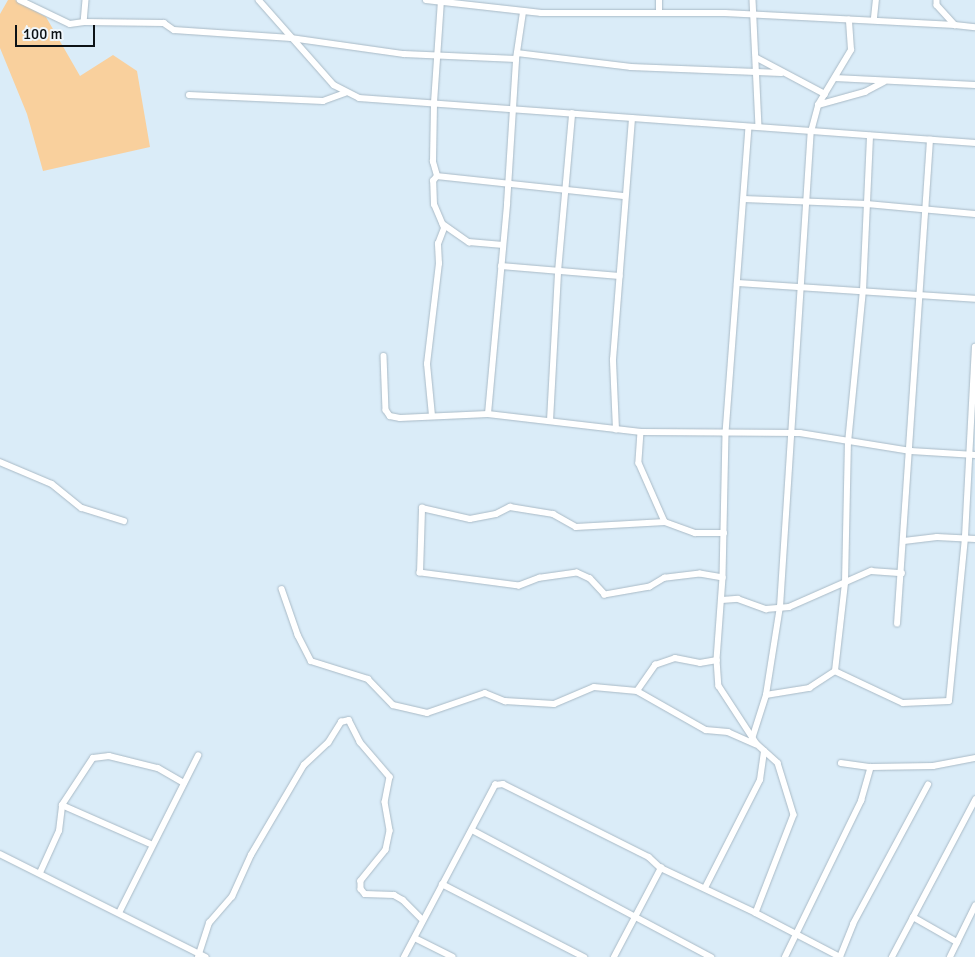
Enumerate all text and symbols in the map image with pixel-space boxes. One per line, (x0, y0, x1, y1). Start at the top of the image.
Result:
scale bar (18, 15, 98, 47)
text: 100 m (23, 25, 63, 43)

